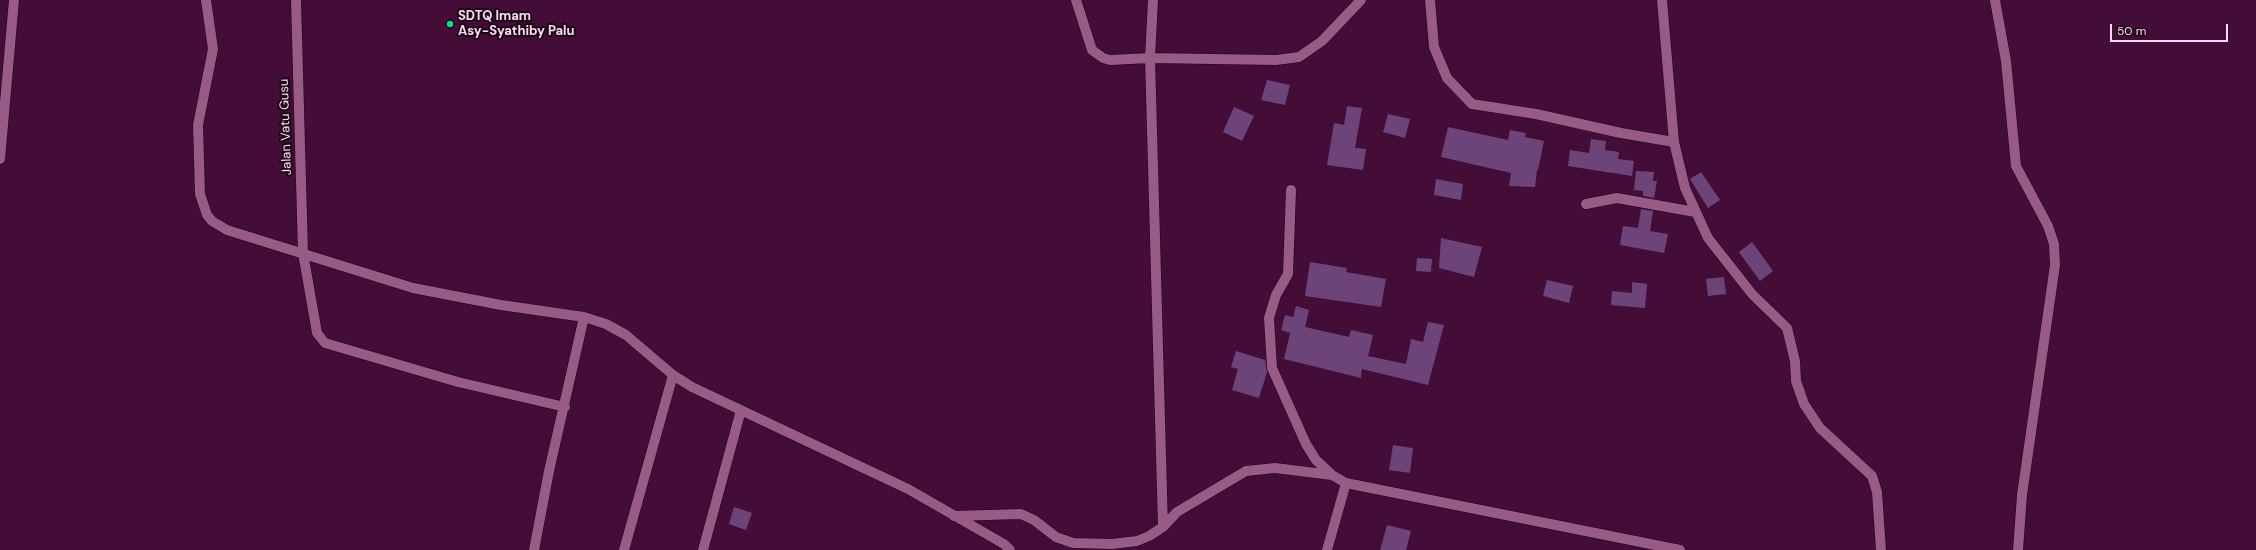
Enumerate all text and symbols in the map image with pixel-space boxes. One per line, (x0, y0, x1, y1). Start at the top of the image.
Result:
place label: SDTQ Imam Asy-Syathiby Palu (458, 9, 575, 40)
scale bar (2112, 16, 2230, 42)
marker: SDTQ Imam Asy-Syathiby Palu (445, 19, 455, 29)
text: 50 m (2117, 23, 2146, 39)
street label: Jalan Vatu Gusu (277, 78, 295, 176)

